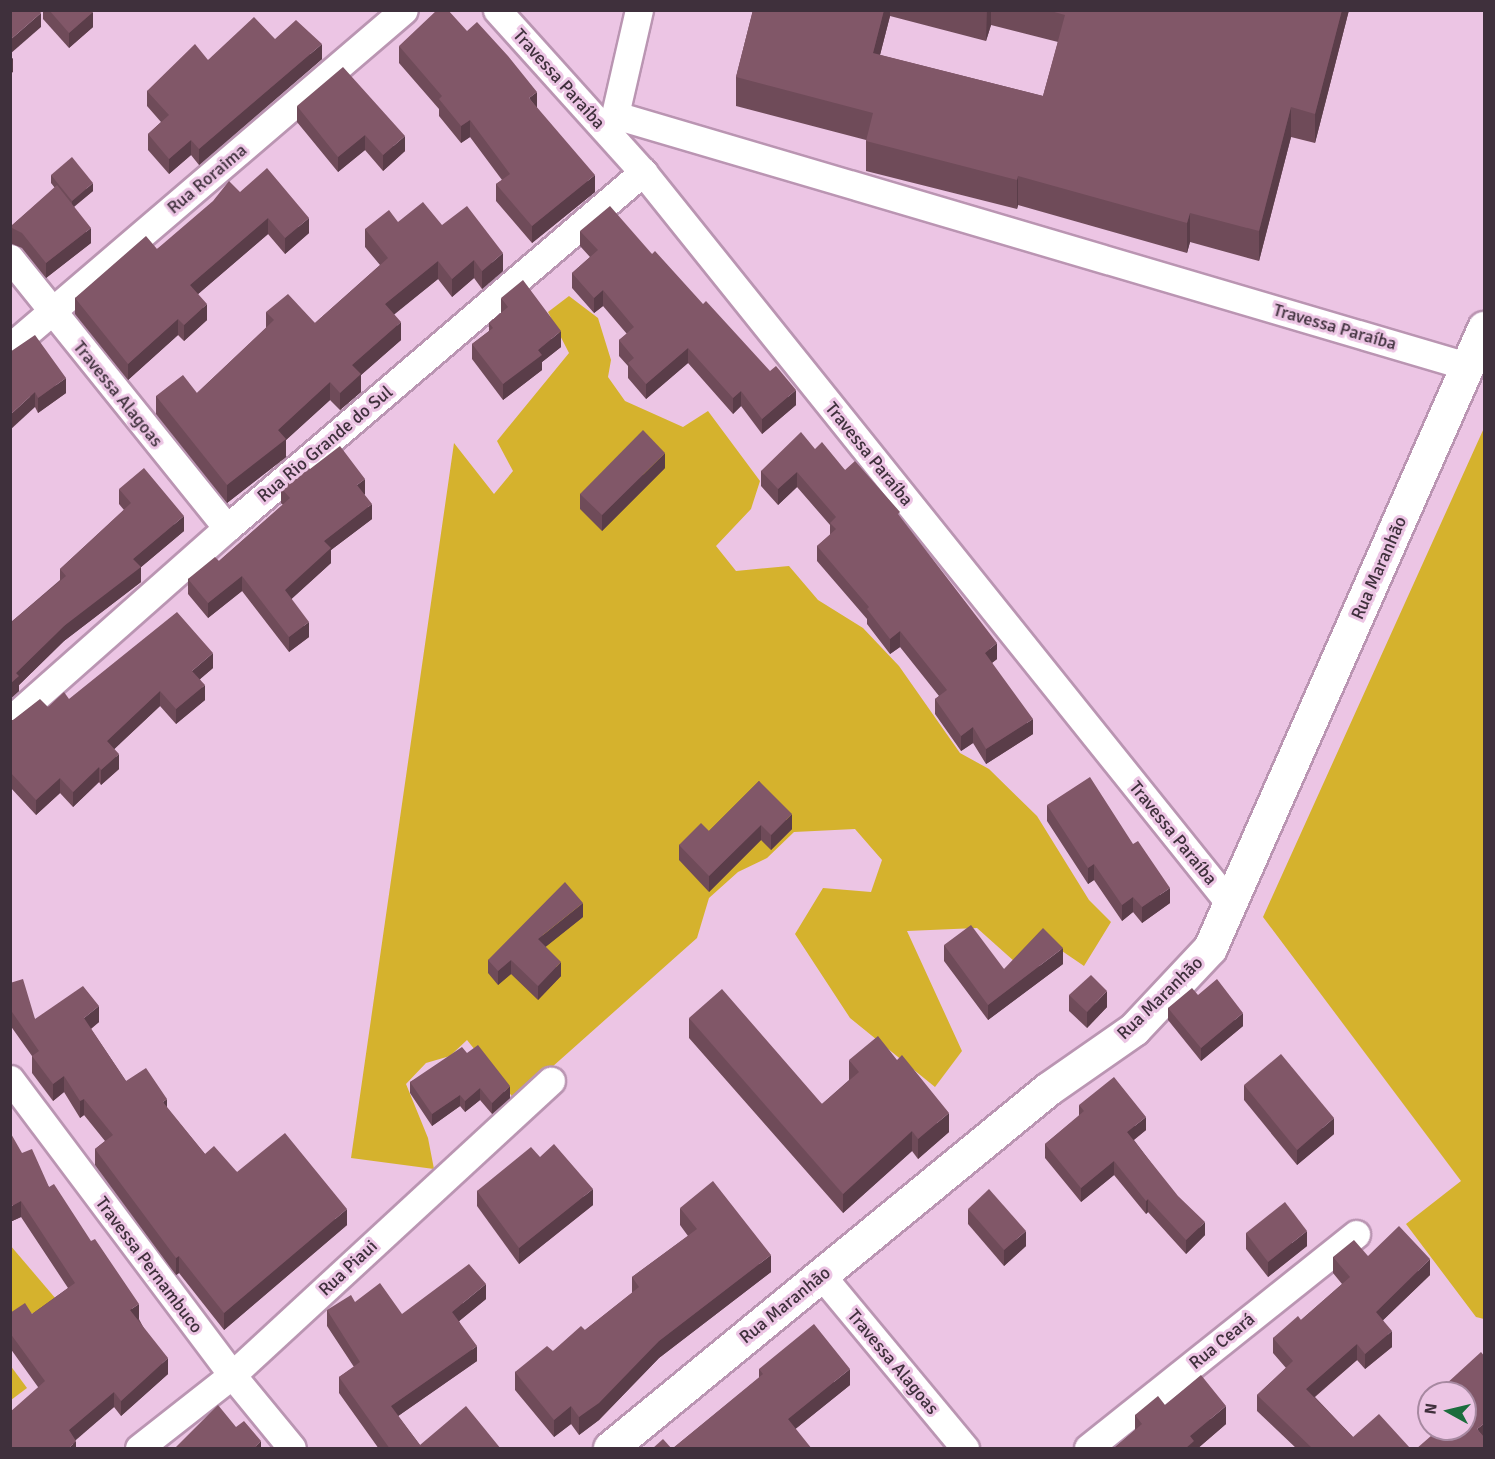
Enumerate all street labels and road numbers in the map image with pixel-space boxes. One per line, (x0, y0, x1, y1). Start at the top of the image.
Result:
street label: Travessa Paraíba (508, 25, 610, 133)
street label: Rua Roraima (163, 139, 251, 219)
street label: Travessa Paraíba (1271, 299, 1399, 355)
street label: Travessa Alagoas (69, 337, 167, 451)
street label: Rua Rio Grande do Sul (253, 381, 397, 507)
street label: Travessa Paraíba (821, 398, 917, 510)
street label: Rua Maranhão (1347, 513, 1411, 623)
street label: Travessa Paraíba (1125, 777, 1221, 889)
street label: Rua Maranhão (1113, 952, 1207, 1044)
street label: Travessa Pernambuco (91, 1193, 207, 1337)
street label: Rua Piaui (314, 1235, 382, 1301)
street label: Rua Maranhão (735, 1262, 835, 1348)
street label: Travessa Alagoas (843, 1305, 943, 1419)
street label: Rua Ceará (1185, 1308, 1259, 1374)

